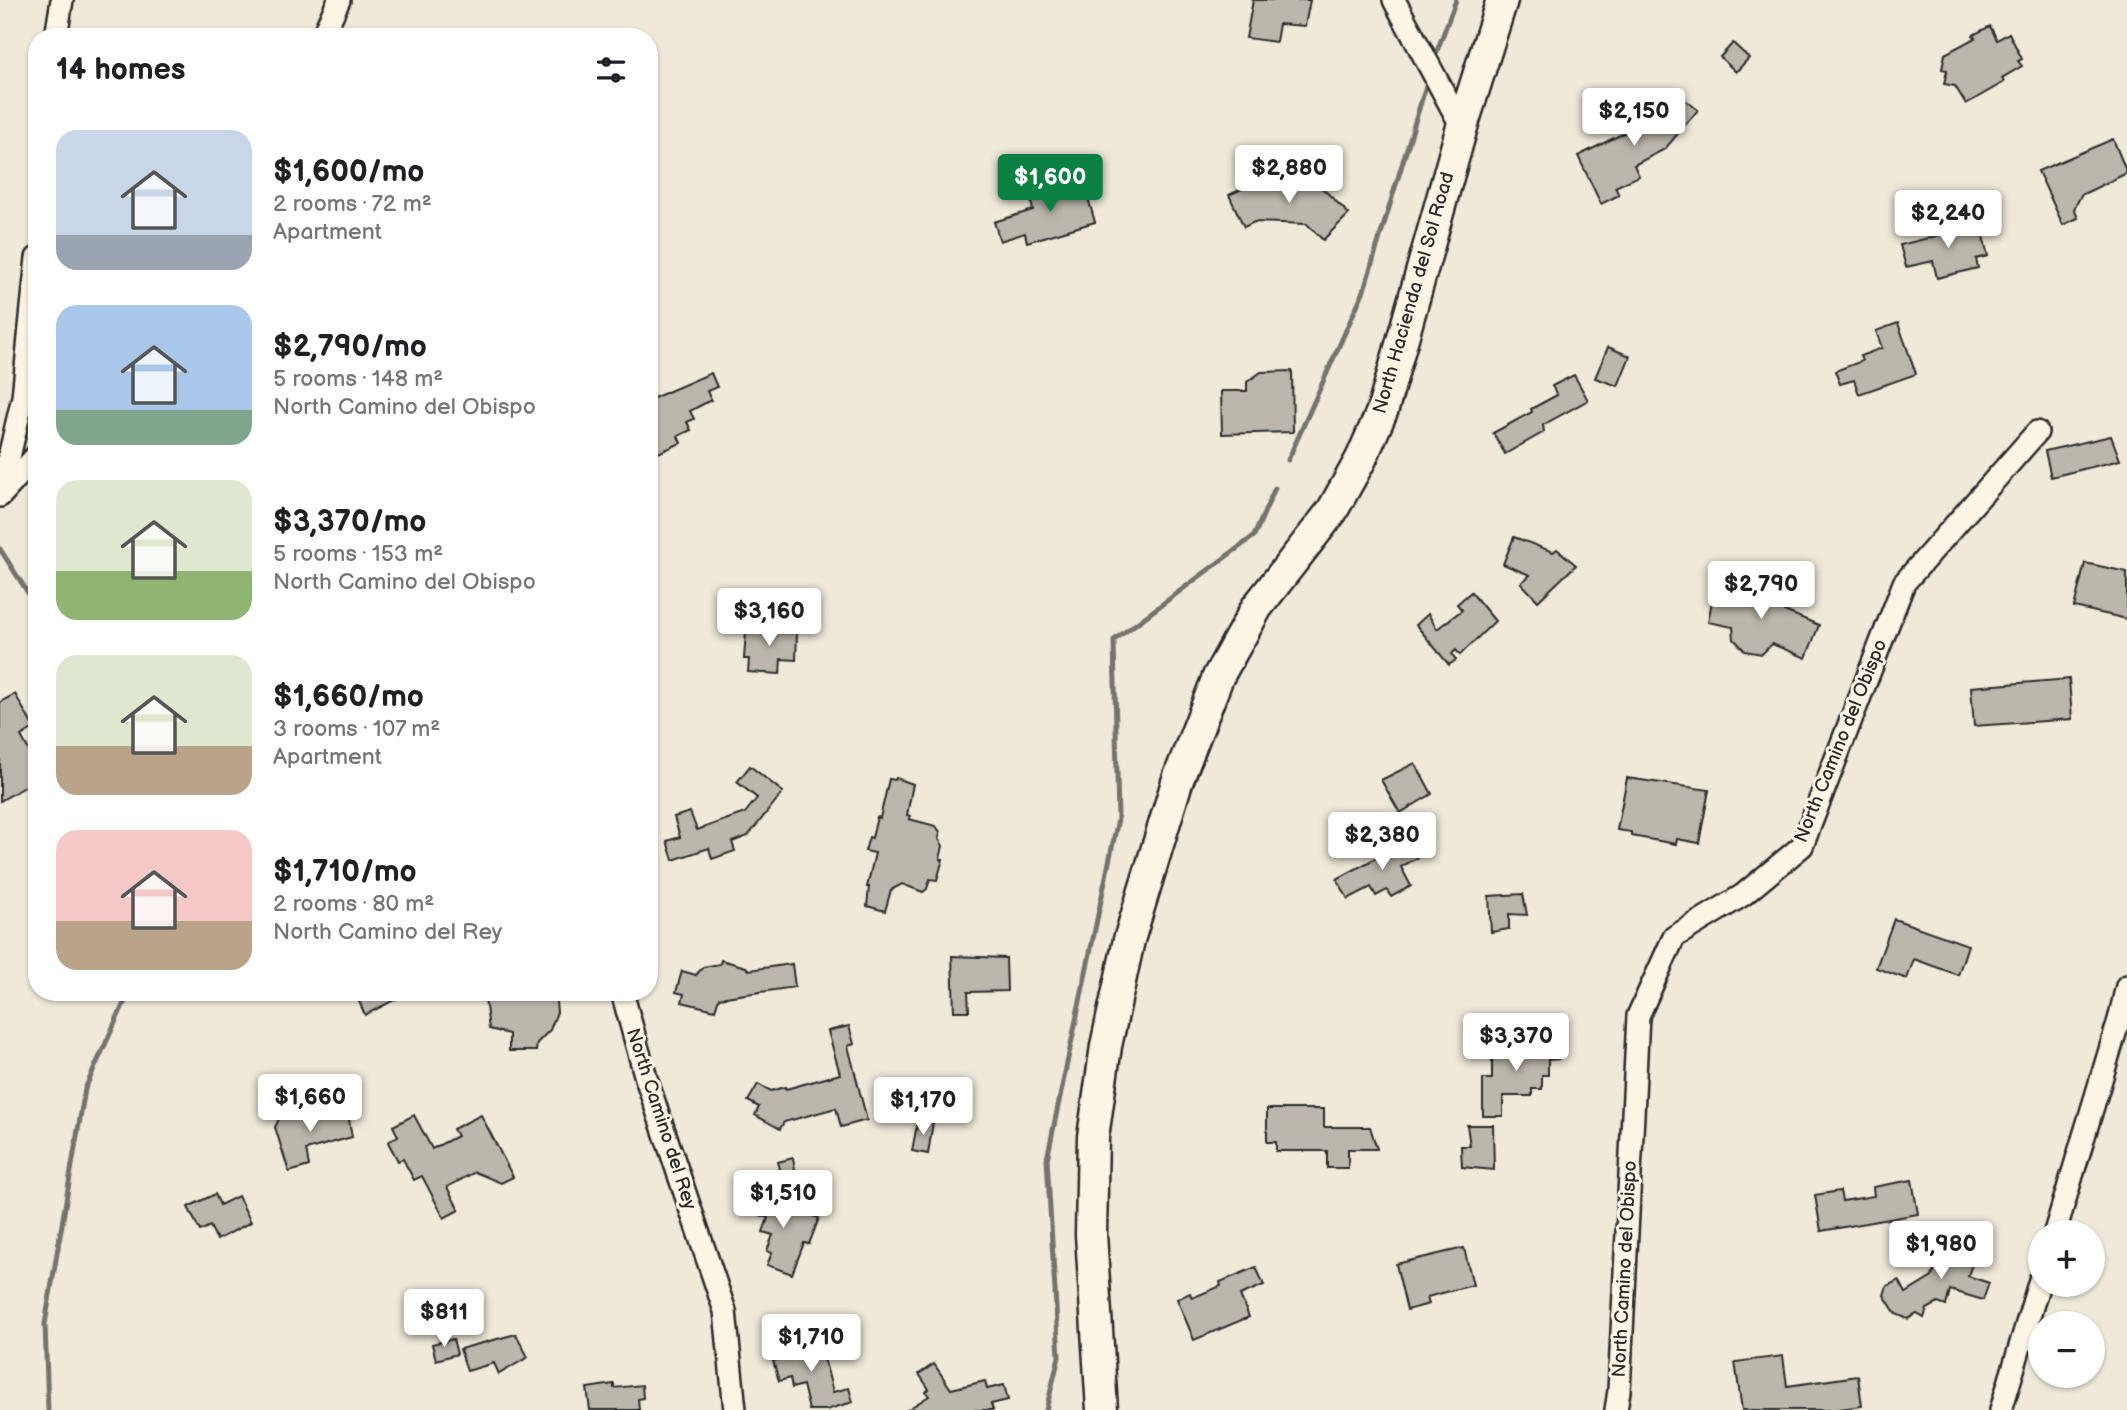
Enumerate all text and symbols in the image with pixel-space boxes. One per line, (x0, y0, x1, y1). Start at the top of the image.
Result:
icon: filters (592, 51, 630, 89)
text: 14 homes (56, 52, 185, 88)
pin: $2,150 (1577, 88, 1691, 148)
text: $2,150 (1598, 97, 1670, 125)
pin: $2,880 (1232, 146, 1346, 205)
text: $1,600/mo (273, 154, 424, 190)
pin: $1,600 (993, 154, 1107, 214)
text: $2,880 (1251, 154, 1327, 182)
icon: home (112, 158, 196, 242)
text: $1,600 (1014, 163, 1086, 191)
street label: North Hacienda del Sol Road (1368, 170, 1460, 416)
text: 2 rooms · 72 m² (273, 190, 432, 218)
pin: $2,240 (1891, 190, 2005, 250)
text: $2,240 (1911, 199, 1985, 227)
text: Apartment (273, 218, 382, 246)
text: $2,790/mo (273, 329, 427, 365)
icon: home (112, 333, 196, 417)
text: 5 rooms · 148 m² (273, 365, 443, 393)
text: North Camino del Obispo (273, 393, 536, 421)
text: $3,370/mo (273, 504, 426, 540)
icon: home (112, 508, 196, 592)
text: 5 rooms · 153 m² (273, 540, 443, 568)
pin: $2,790 (1704, 562, 1818, 621)
text: North Camino del Obispo (273, 568, 536, 596)
text: $2,790 (1724, 570, 1798, 598)
pin: $3,160 (712, 588, 826, 648)
text: $3,160 (733, 597, 805, 625)
street label: North Camino del Obispo (1790, 636, 1892, 846)
text: $1,660/mo (273, 679, 424, 715)
icon: home (112, 683, 196, 767)
text: 3 rooms · 107 m² (273, 715, 440, 743)
text: Apartment (273, 743, 382, 771)
pin: $2,380 (1325, 812, 1439, 872)
text: $2,380 (1344, 821, 1420, 849)
text: $1,710/mo (273, 854, 417, 890)
icon: home (112, 858, 196, 942)
text: 2 rooms · 80 m² (273, 890, 434, 918)
text: North Camino del Rey (273, 918, 502, 946)
pin: $3,370 (1459, 1014, 1573, 1073)
text: $3,370 (1479, 1022, 1553, 1050)
street label: North Camino del Rey (621, 1025, 701, 1213)
pin: $1,660 (253, 1074, 367, 1134)
pin: $1,170 (866, 1078, 980, 1137)
text: $1,660 (274, 1083, 346, 1111)
text: $1,170 (890, 1086, 956, 1114)
street label: North Camino del Obispo (1608, 1160, 1642, 1378)
pin: $1,510 (726, 1170, 840, 1230)
text: $1,510 (749, 1179, 817, 1207)
map controls (2028, 1220, 2105, 1388)
button: + (2028, 1220, 2105, 1297)
pin: $1,980 (1884, 1222, 1998, 1281)
text: $1,980 (1905, 1230, 1977, 1258)
pin: $811 (403, 1290, 485, 1349)
text: $811 (420, 1298, 468, 1326)
button: − (2028, 1311, 2105, 1388)
pin: $1,710 (754, 1314, 868, 1374)
text: $1,710 (778, 1323, 844, 1351)

